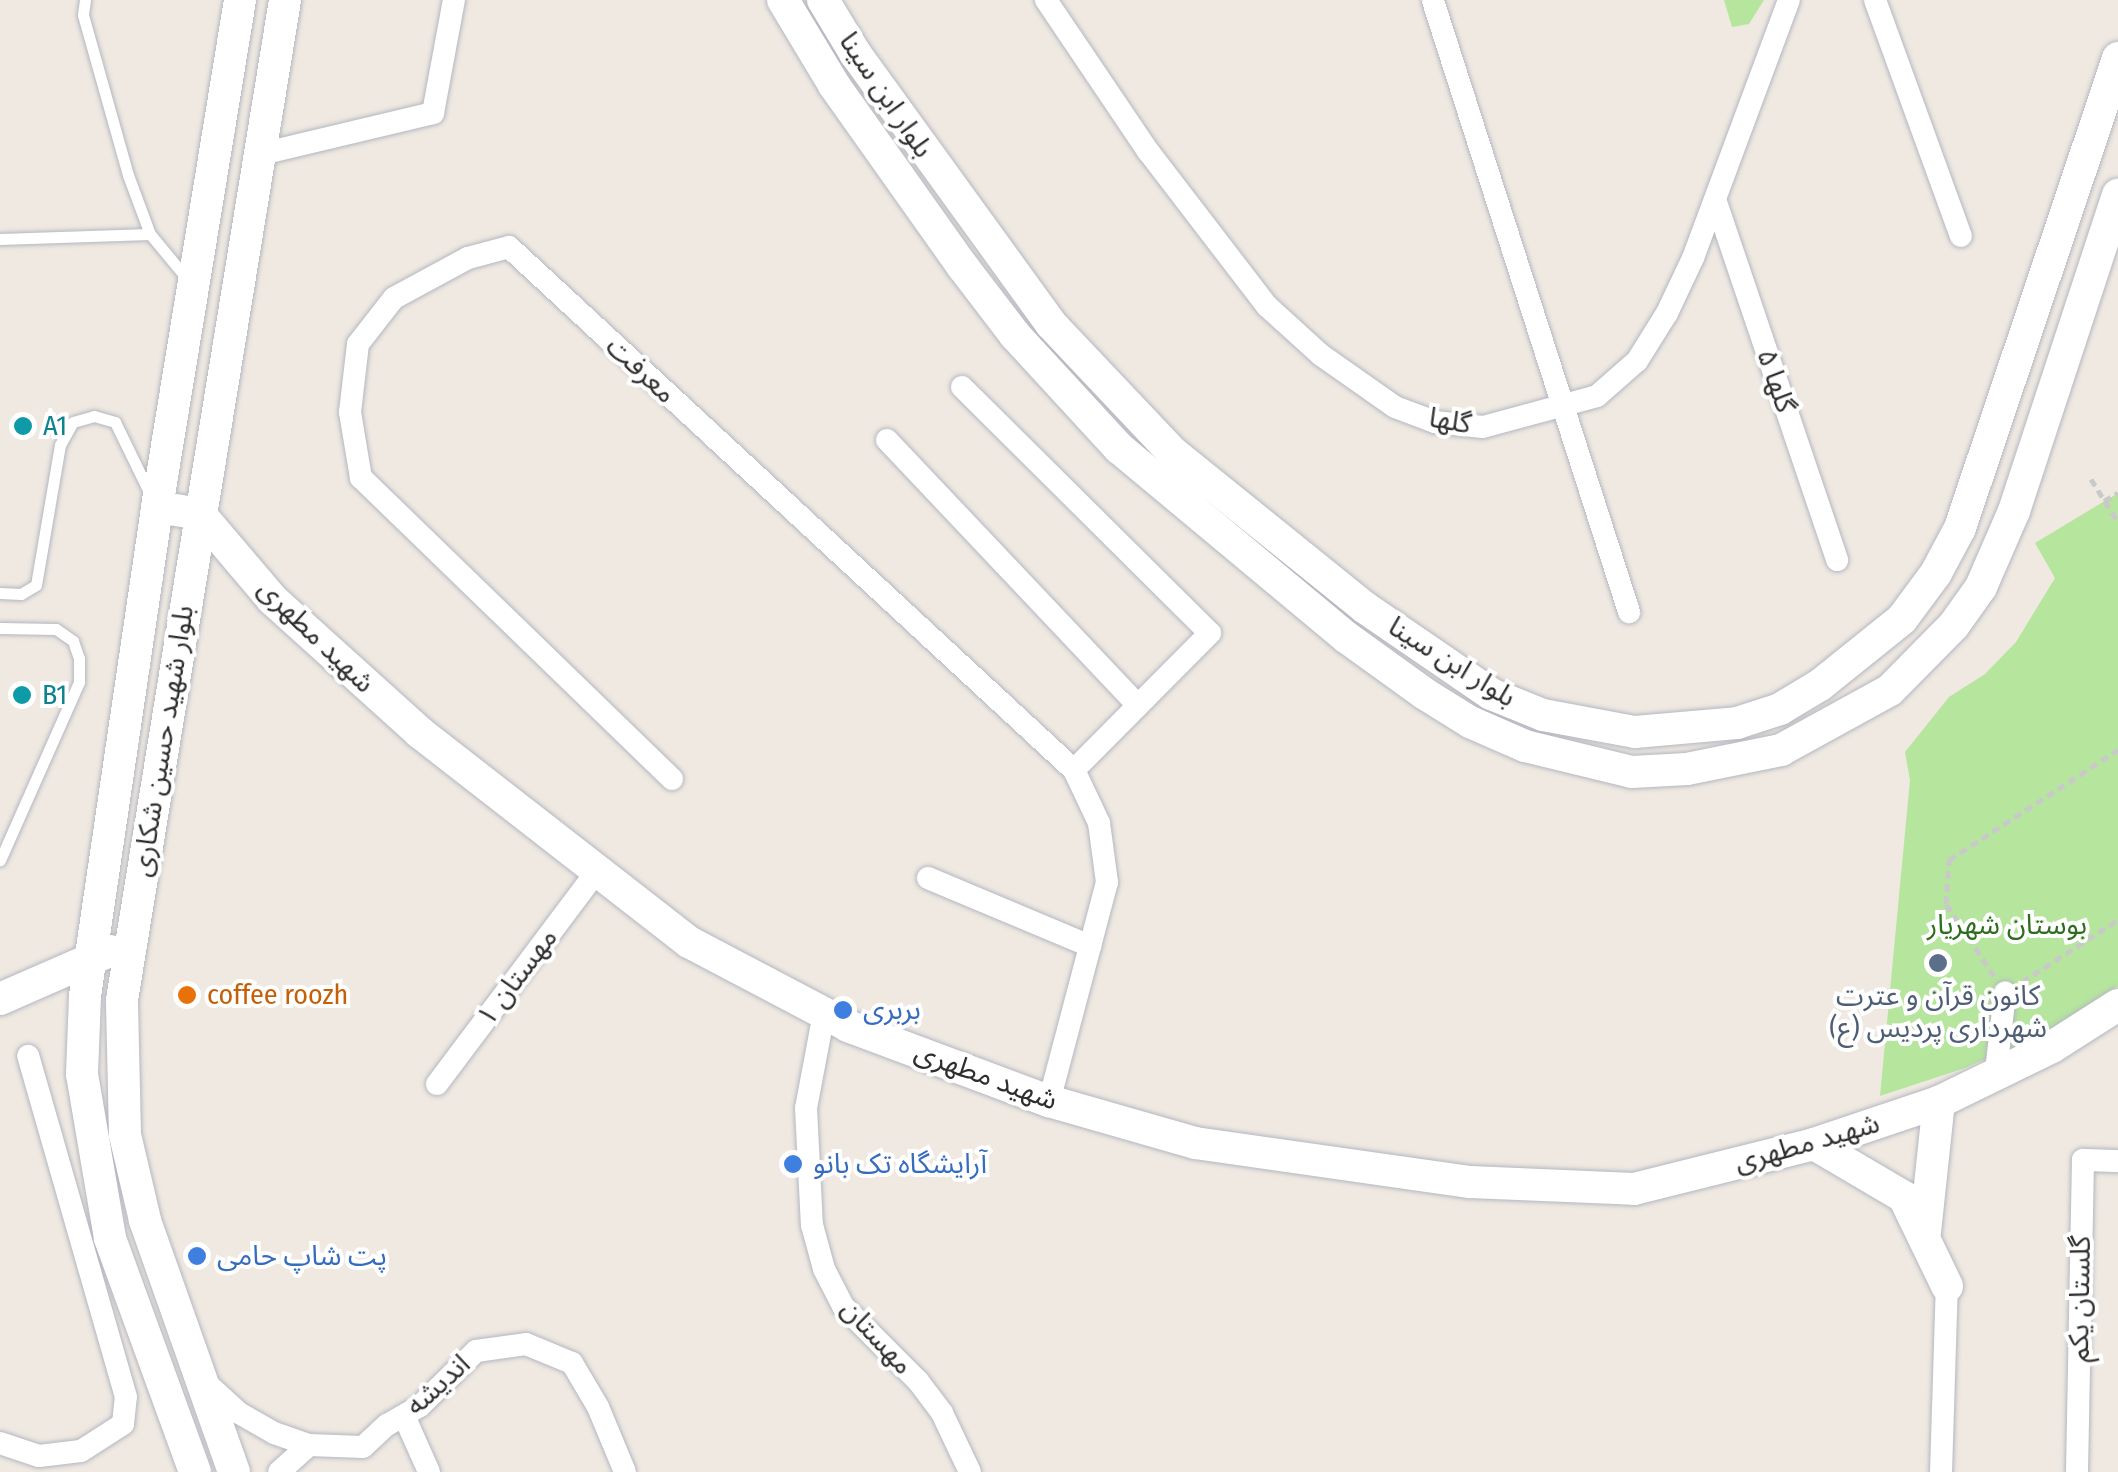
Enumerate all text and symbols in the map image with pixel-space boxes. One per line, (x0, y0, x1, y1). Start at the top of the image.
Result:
street label: بلوار ابن سینا (832, 26, 940, 164)
street label: معرفت (599, 330, 683, 410)
street label: گلها ۵ (1750, 345, 1802, 417)
street label: گلها (1426, 401, 1474, 441)
place label: A1 (43, 409, 67, 443)
marker: A1 (12, 415, 34, 437)
street label: شهید مطهری (251, 572, 381, 700)
street label: بلوار شهید حسین شکاری (125, 603, 201, 879)
street label: بلوار ابن سینا (1382, 610, 1522, 714)
place label: B1 (42, 678, 67, 712)
marker: B1 (11, 684, 33, 706)
park label: بوستان شهریار (1927, 908, 2087, 942)
street label: مهستان ۱ (470, 922, 564, 1032)
marker: کانون قرآن و عترت (ع) شهرداری پردیس (1927, 952, 1949, 974)
place label: coffee roozh (207, 978, 348, 1012)
place label: کانون قرآن و عترت (ع) شهرداری پردیس (1829, 979, 2047, 1045)
marker: coffee roozh (176, 984, 198, 1006)
place label: بربری (863, 993, 921, 1027)
marker: بربری (832, 999, 854, 1021)
street label: شهید مطهری (910, 1035, 1062, 1117)
street label: شهید مطهری (1731, 1106, 1883, 1180)
place label: آرایشگاه تک بانو (813, 1147, 987, 1181)
marker: آرایشگاه تک بانو (782, 1153, 804, 1175)
street label: گلستان یکم (2062, 1236, 2098, 1362)
place label: پت شاپ حامی (217, 1239, 387, 1273)
marker: پت شاپ حامی (186, 1245, 208, 1267)
street label: مهستان (834, 1292, 920, 1382)
street label: اندیشه (399, 1347, 477, 1423)

